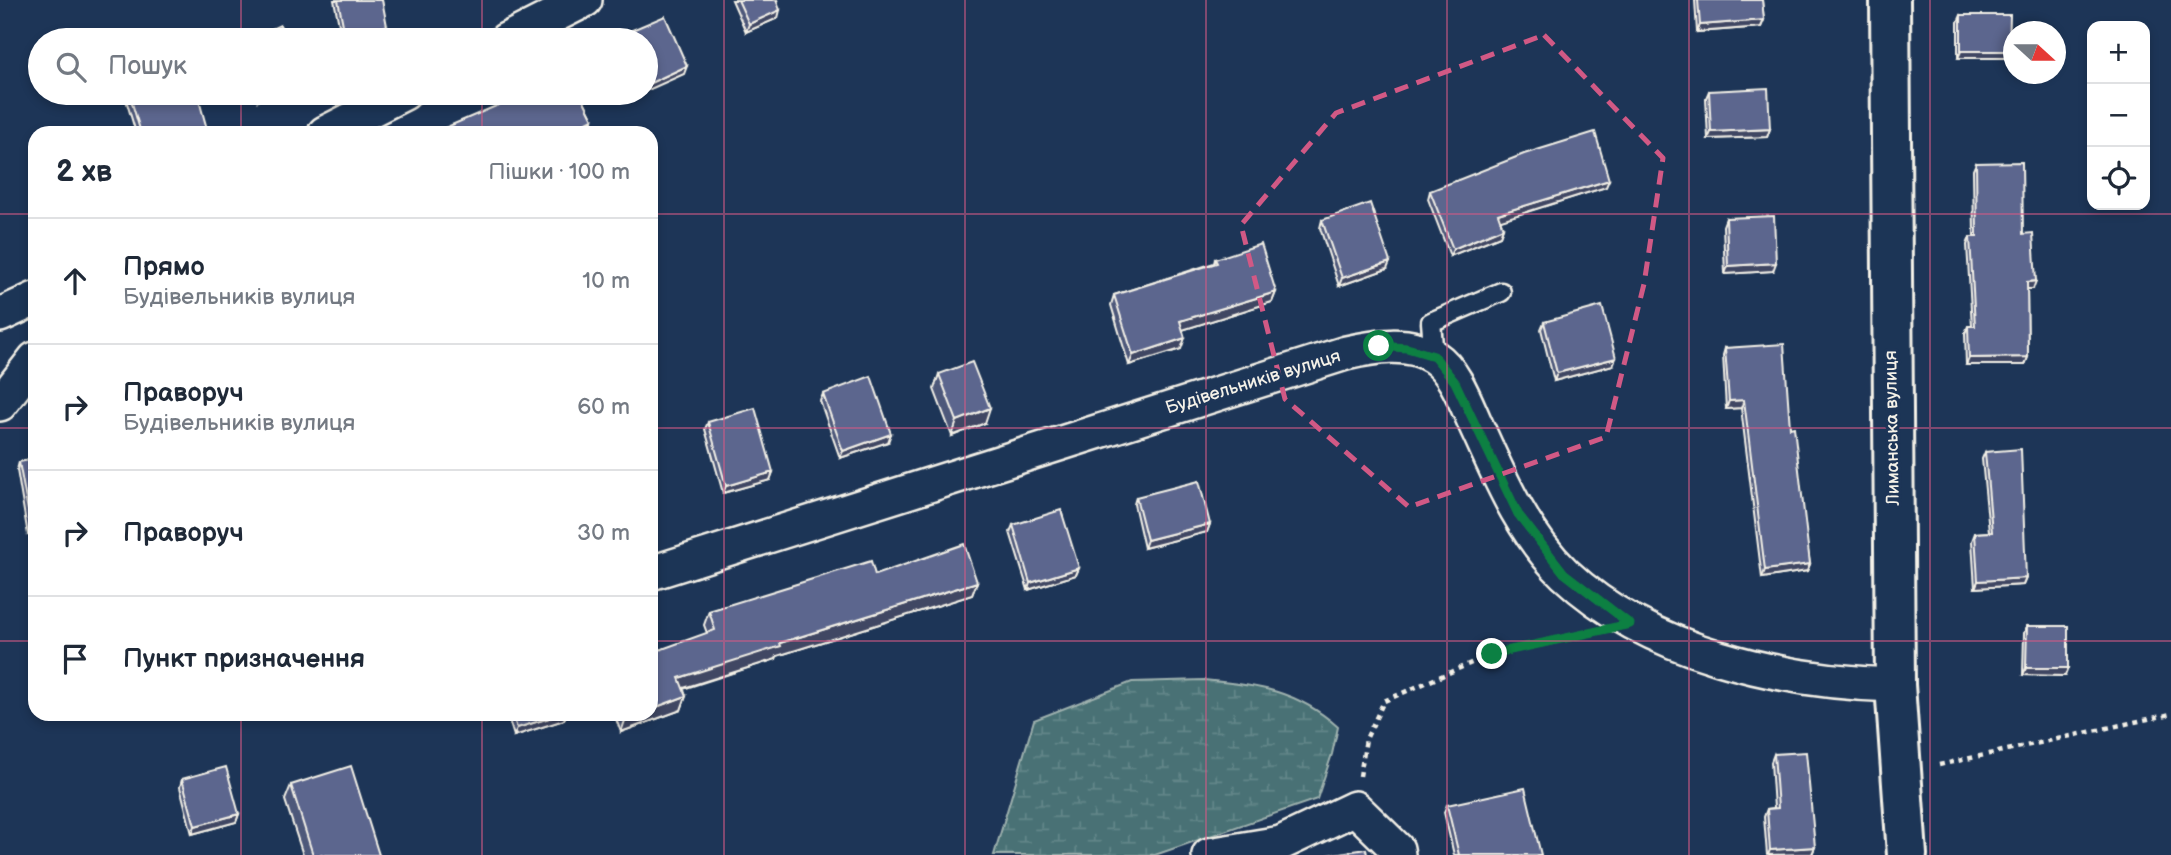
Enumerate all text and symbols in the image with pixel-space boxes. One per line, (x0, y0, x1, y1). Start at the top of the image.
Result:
north arrow (2003, 21, 2066, 84)
map controls (2087, 21, 2150, 210)
button: + (2087, 21, 2150, 84)
search box (28, 28, 658, 105)
icon: search (52, 48, 90, 86)
text: Пошук (108, 51, 187, 82)
button: − (2087, 84, 2150, 147)
button: locate (2087, 147, 2150, 210)
text: 2 хв (56, 154, 112, 190)
text: Пішки · 100 m (488, 158, 630, 186)
text: Прямо (123, 252, 205, 283)
icon: ahead (56, 262, 94, 300)
text: 10 m (582, 267, 630, 295)
text: Будівельників вулиця (123, 283, 355, 311)
route start (1363, 330, 1394, 361)
street label: Будівельників вулиця (1163, 345, 1343, 419)
street label: Лиманська вулиця (1880, 350, 1904, 507)
text: Праворуч (123, 378, 244, 409)
icon: right (56, 388, 94, 426)
text: 60 m (577, 393, 630, 421)
text: Будівельників вулиця (123, 409, 355, 437)
icon: right (56, 514, 94, 552)
text: Праворуч (123, 518, 244, 549)
text: 30 m (577, 519, 630, 547)
route end (1476, 638, 1507, 669)
icon: arrive (56, 640, 94, 678)
text: Пункт призначення (123, 644, 365, 675)

